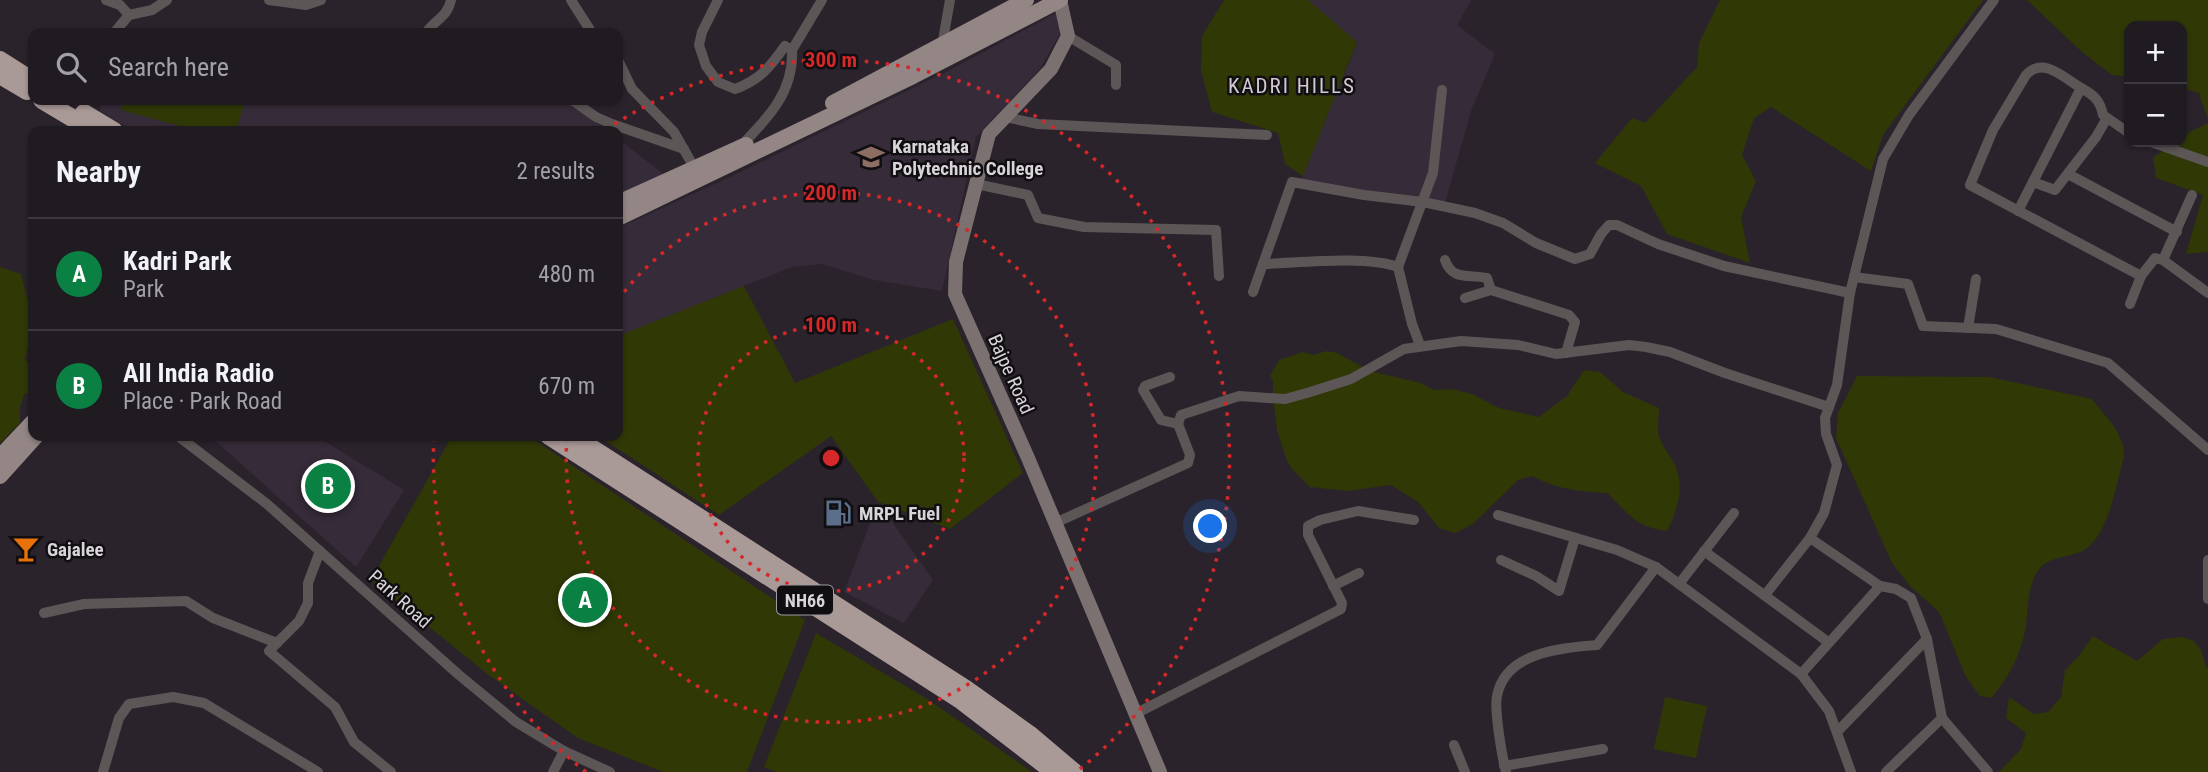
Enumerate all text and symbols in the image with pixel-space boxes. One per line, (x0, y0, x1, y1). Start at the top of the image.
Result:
map controls (2124, 21, 2187, 147)
button: + (2124, 21, 2187, 84)
search box (28, 28, 623, 105)
icon: search (52, 48, 90, 86)
text: 300 m (805, 48, 857, 72)
text: Search here (108, 52, 229, 82)
district label: KADRI HILLS (1228, 74, 1356, 98)
button: − (2124, 84, 2187, 147)
place label: Karnataka Polytechnic College (892, 135, 1043, 180)
school or university icon: Karnataka Polytechnic College (856, 142, 886, 172)
text: Nearby (56, 154, 141, 189)
text: 2 results (517, 158, 595, 185)
text: 200 m (805, 181, 857, 205)
text: Kadri Park (123, 246, 232, 276)
text: A (72, 261, 86, 288)
text: 480 m (538, 261, 595, 288)
text: Park (123, 276, 164, 303)
text: 100 m (805, 313, 857, 337)
street label: Bajpe Road (983, 331, 1039, 417)
text: All India Radio (123, 358, 274, 388)
text: B (73, 373, 85, 400)
text: 670 m (538, 373, 595, 400)
text: Place · Park Road (123, 388, 282, 415)
centre of rings (819, 446, 843, 470)
pin: B (305, 460, 351, 512)
fuel station icon: MRPL Fuel (823, 498, 853, 528)
place label: MRPL Fuel (859, 502, 940, 525)
your location (1193, 509, 1227, 543)
bar icon: Gajalee (11, 534, 41, 564)
place label: Gajalee (47, 538, 104, 561)
street label: Park Road (364, 565, 436, 633)
pin: A (562, 574, 608, 626)
road number: NH66 (777, 586, 833, 614)

